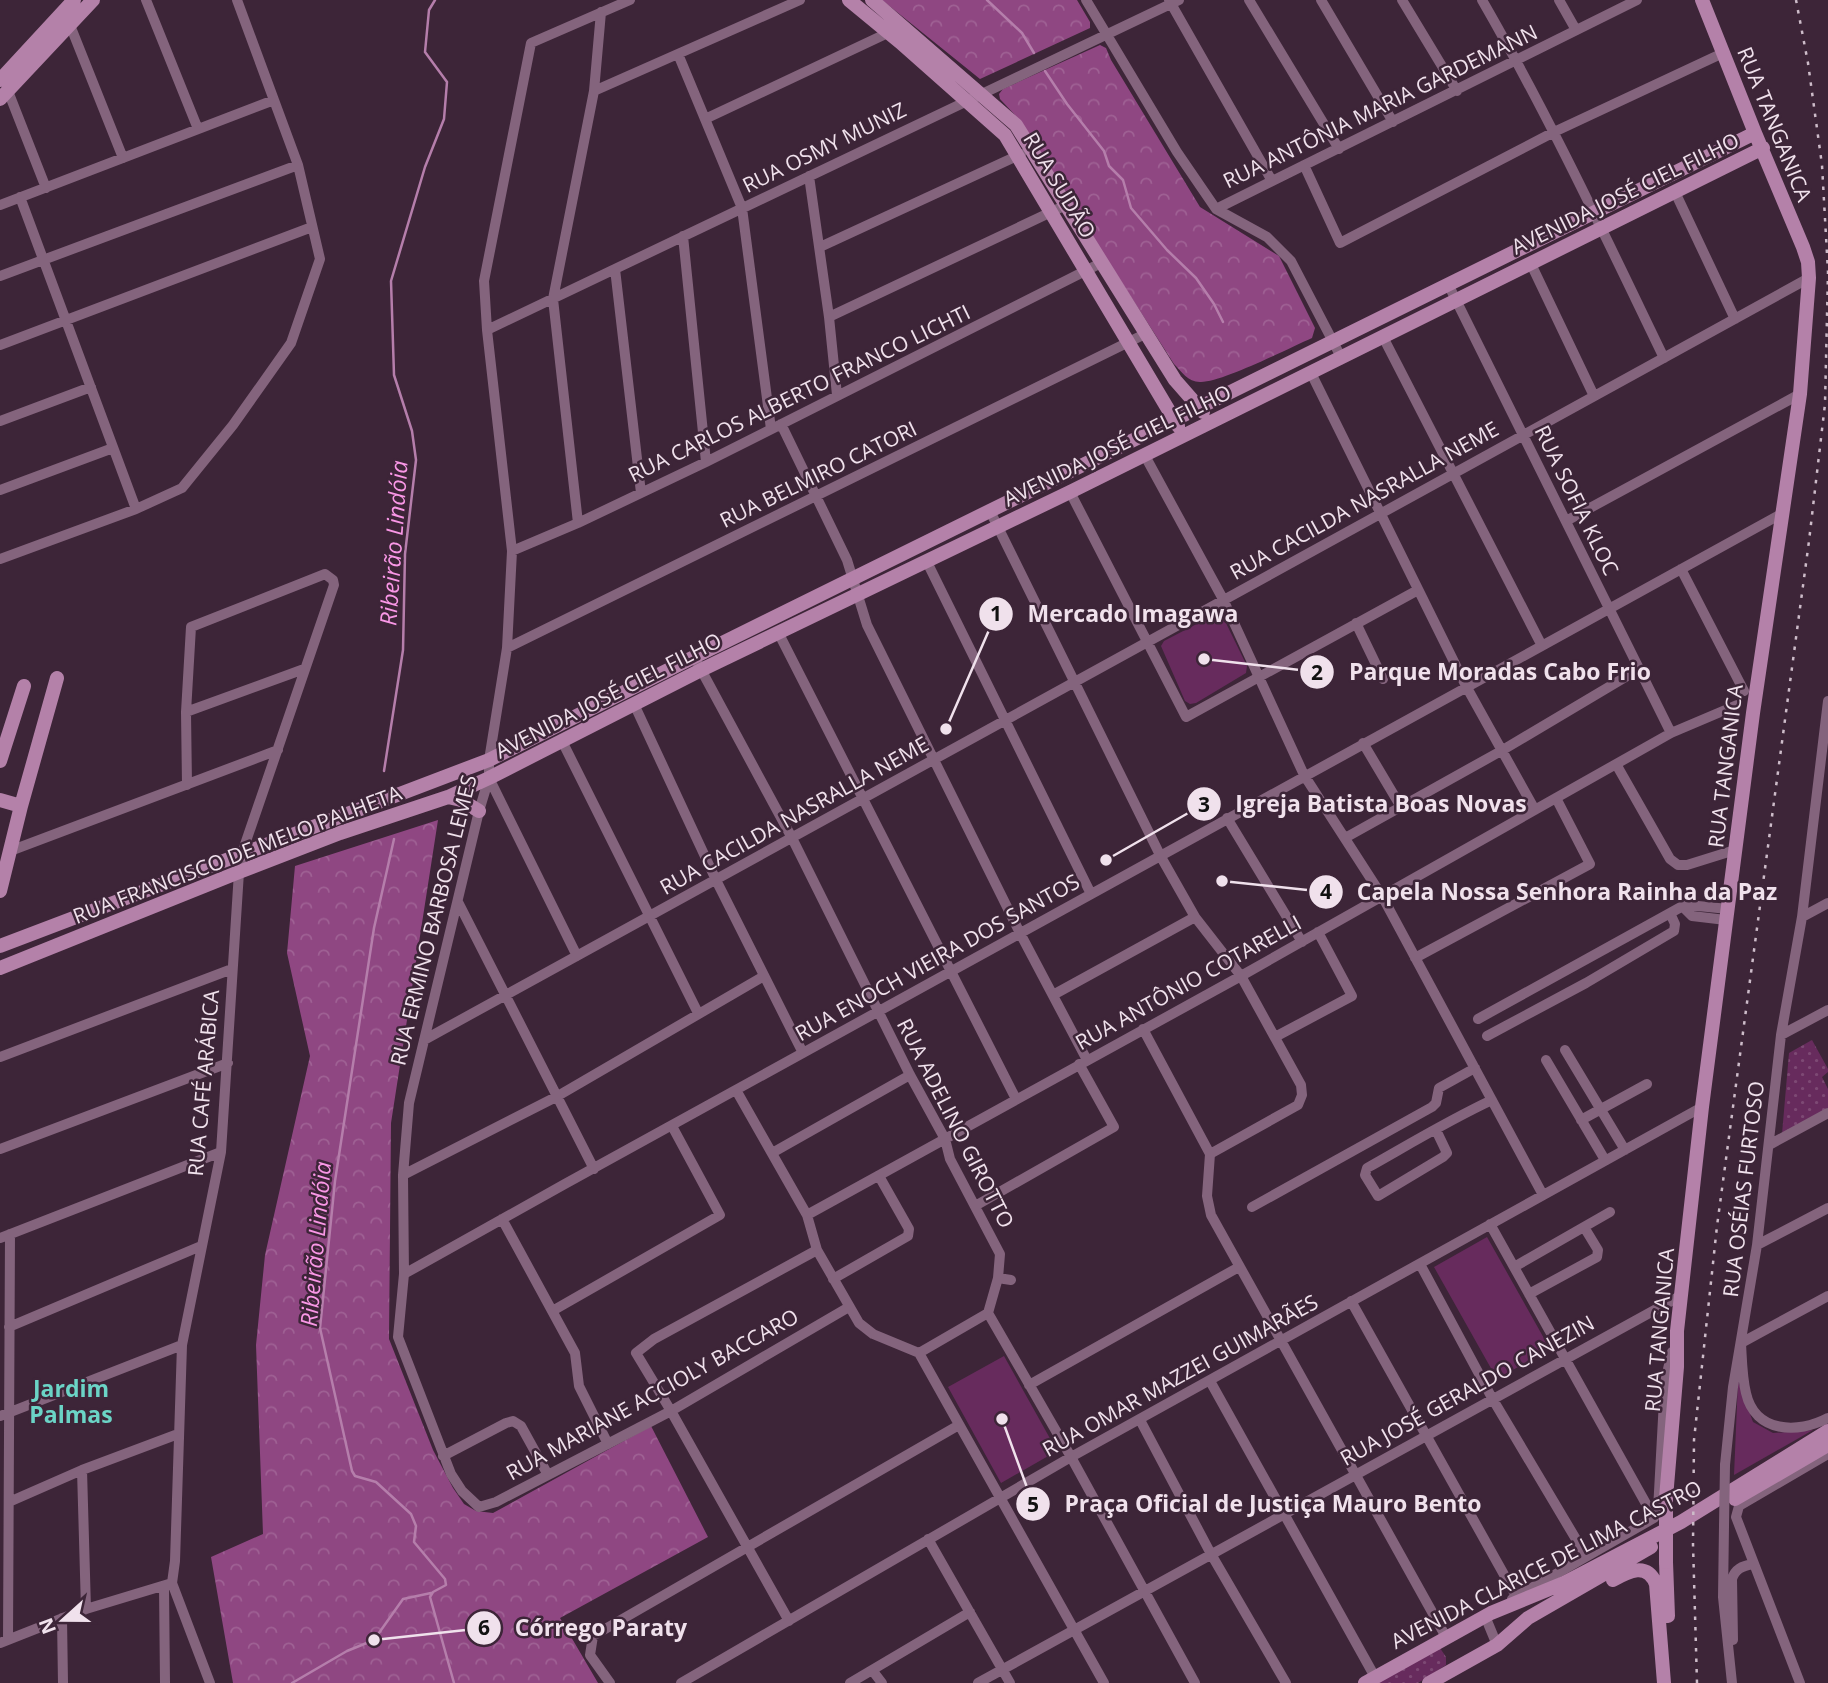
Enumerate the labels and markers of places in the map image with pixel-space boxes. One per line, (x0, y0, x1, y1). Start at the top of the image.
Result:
callout: Mercado Imagawa (979, 592, 1253, 636)
callout: Parque Moradas Cabo Frio (1300, 650, 1665, 694)
callout: Igreja Batista Boas Novas (1187, 782, 1541, 826)
callout: Capela Nossa Senhora Rainha da Paz (1308, 870, 1792, 914)
callout: Praça Oficial de Justiça Mauro Bento (1015, 1482, 1495, 1526)
callout: Córrego Paraty (466, 1606, 701, 1650)

